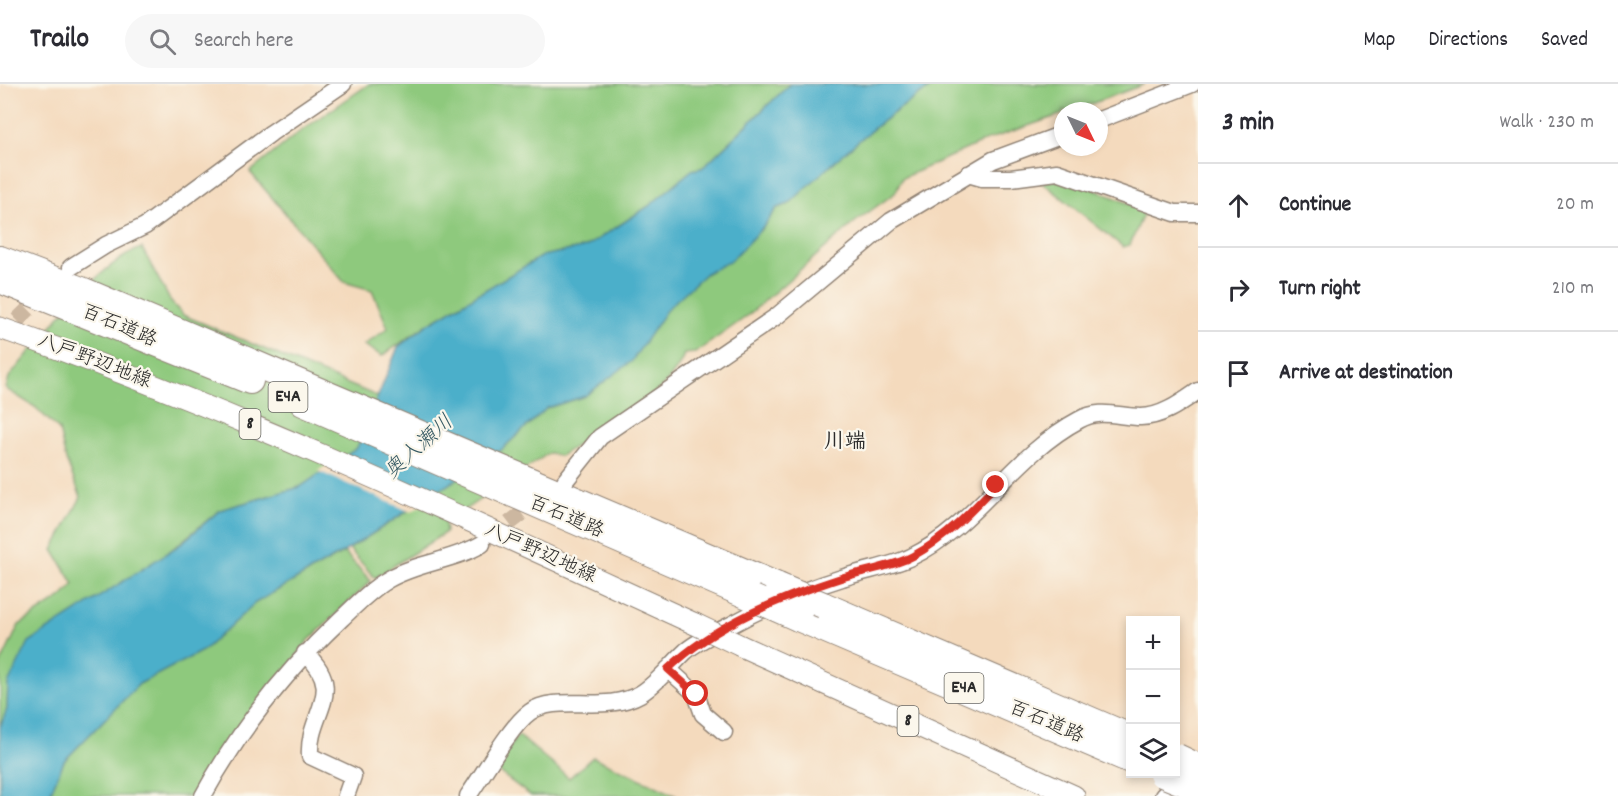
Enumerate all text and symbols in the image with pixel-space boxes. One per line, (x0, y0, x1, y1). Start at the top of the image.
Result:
search box (125, 14, 545, 68)
text: Trailo (30, 21, 89, 61)
icon: search (146, 25, 179, 58)
text: Search here (194, 26, 293, 57)
text: Map (1364, 26, 1395, 56)
text: Directions (1428, 26, 1508, 56)
text: Saved (1541, 26, 1588, 56)
north arrow (1054, 102, 1108, 156)
text: 3 min (1222, 105, 1274, 142)
text: Walk · 230 m (1500, 109, 1594, 137)
icon: ahead (1222, 189, 1255, 222)
text: Continue (1279, 190, 1351, 221)
text: 20 m (1556, 191, 1594, 219)
icon: right (1222, 273, 1255, 306)
text: Turn right (1279, 274, 1361, 305)
text: 210 m (1552, 275, 1594, 303)
street label: 百石道路 (77, 298, 161, 356)
street label: 八戸野辺地線 (33, 327, 155, 397)
icon: arrive (1222, 357, 1255, 390)
text: Arrive at destination (1279, 358, 1453, 389)
road number: E4A (268, 382, 308, 412)
road number: 8 (240, 409, 260, 439)
water label: 奥入瀬川 (379, 409, 461, 487)
district label: 川端 (824, 428, 866, 458)
route end (982, 471, 1008, 497)
street label: 百石道路 (524, 489, 608, 547)
street label: 八戸野辺地線 (479, 517, 601, 591)
map controls (1126, 616, 1180, 778)
button: + (1126, 616, 1180, 670)
button: − (1126, 670, 1180, 724)
road number: E4A (944, 673, 984, 703)
route start (682, 680, 708, 706)
street label: 百石道路 (1004, 694, 1088, 752)
road number: 8 (898, 706, 918, 736)
button: layers (1126, 724, 1180, 778)

